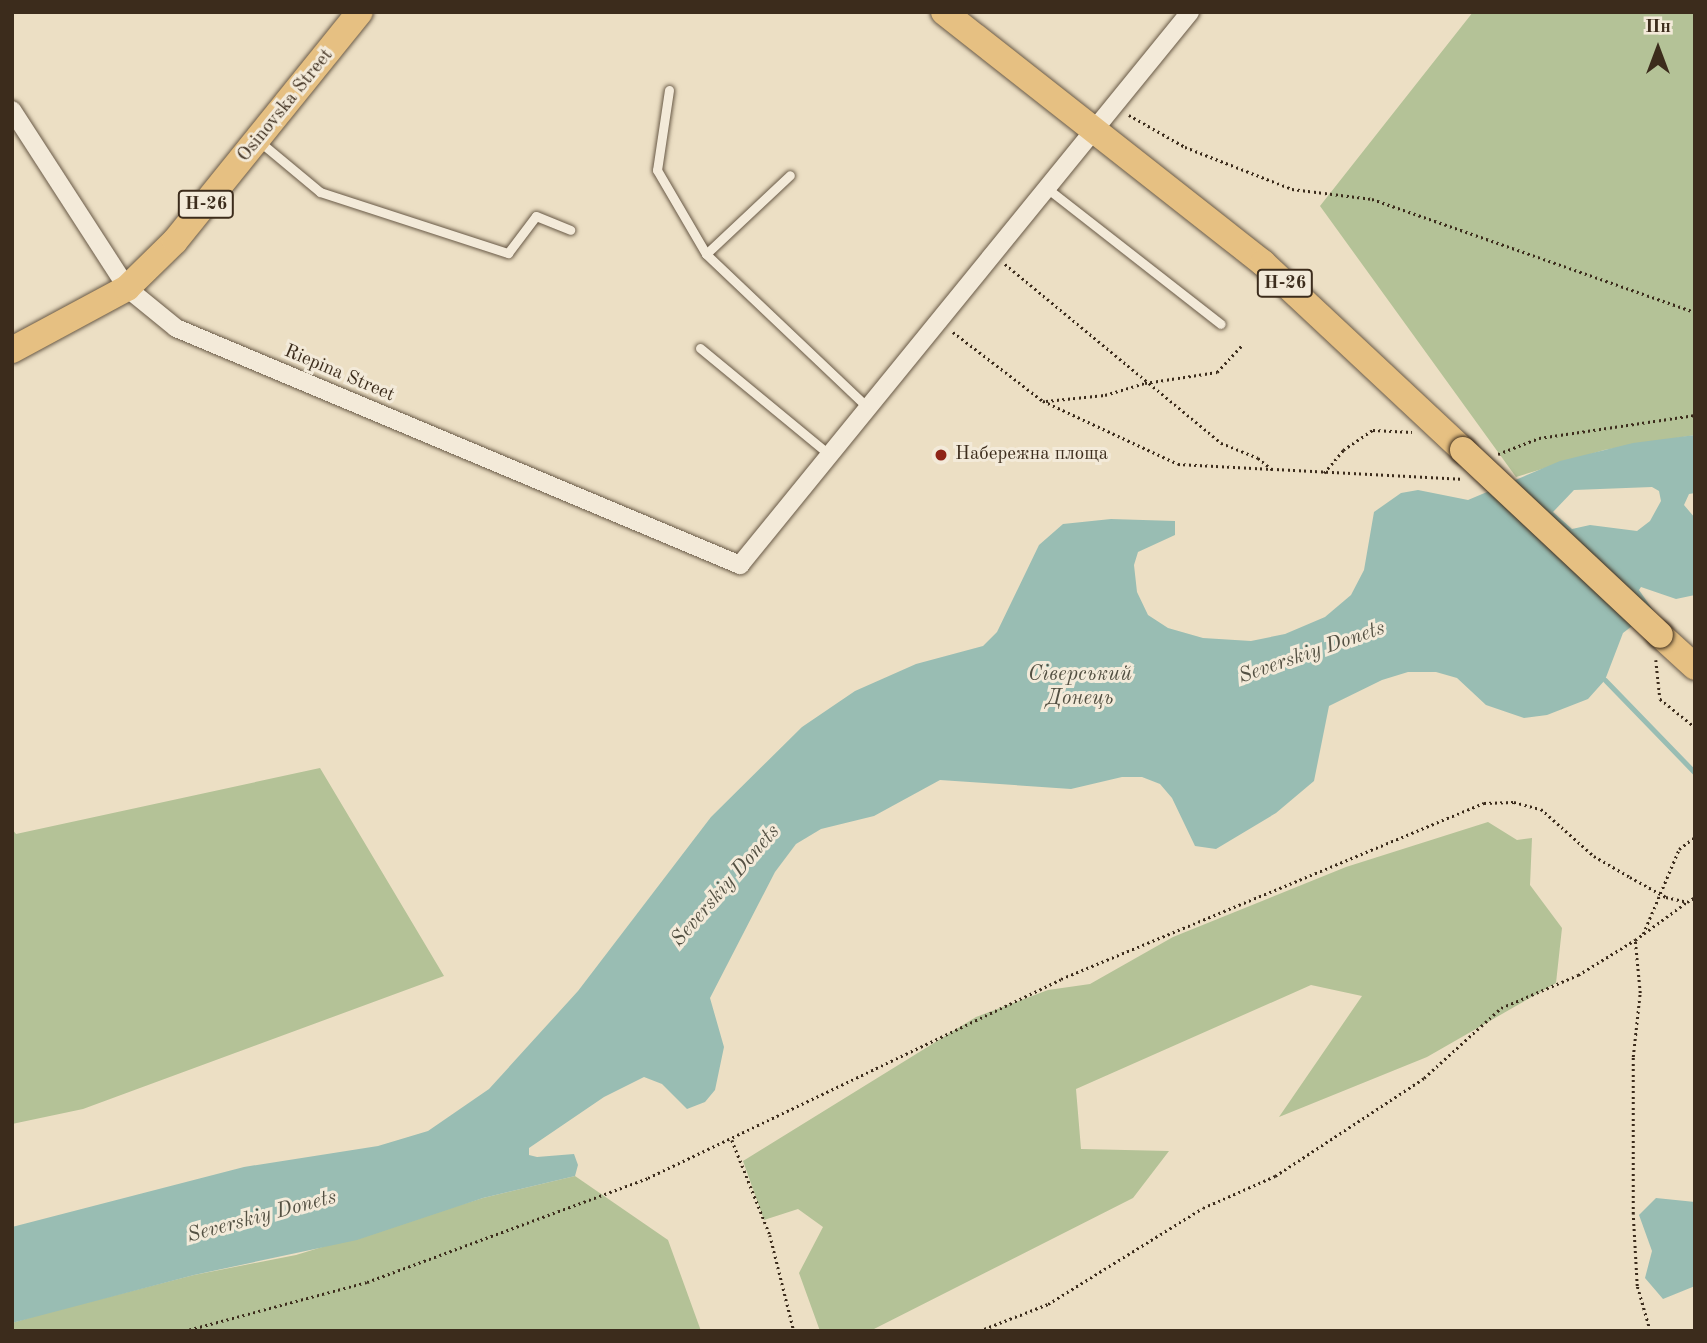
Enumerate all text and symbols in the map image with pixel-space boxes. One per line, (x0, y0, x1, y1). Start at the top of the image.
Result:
north arrow (1623, 14, 1693, 84)
text: Пн (1645, 18, 1671, 37)
street label: Osinovska Street (233, 45, 339, 167)
road number: Н-26 (176, 190, 236, 218)
road number: Н-26 (1255, 268, 1315, 298)
street label: Riepina Street (280, 340, 398, 408)
place label: Набережна площа (955, 444, 1108, 466)
marker: Набережна площа (933, 447, 949, 463)
water label: Severskiy Donets (1235, 616, 1389, 690)
water label: Сіверський Донець (1028, 662, 1132, 712)
water label: Severskiy Donets (666, 820, 786, 952)
water label: Severskiy Donets (185, 1185, 339, 1249)

